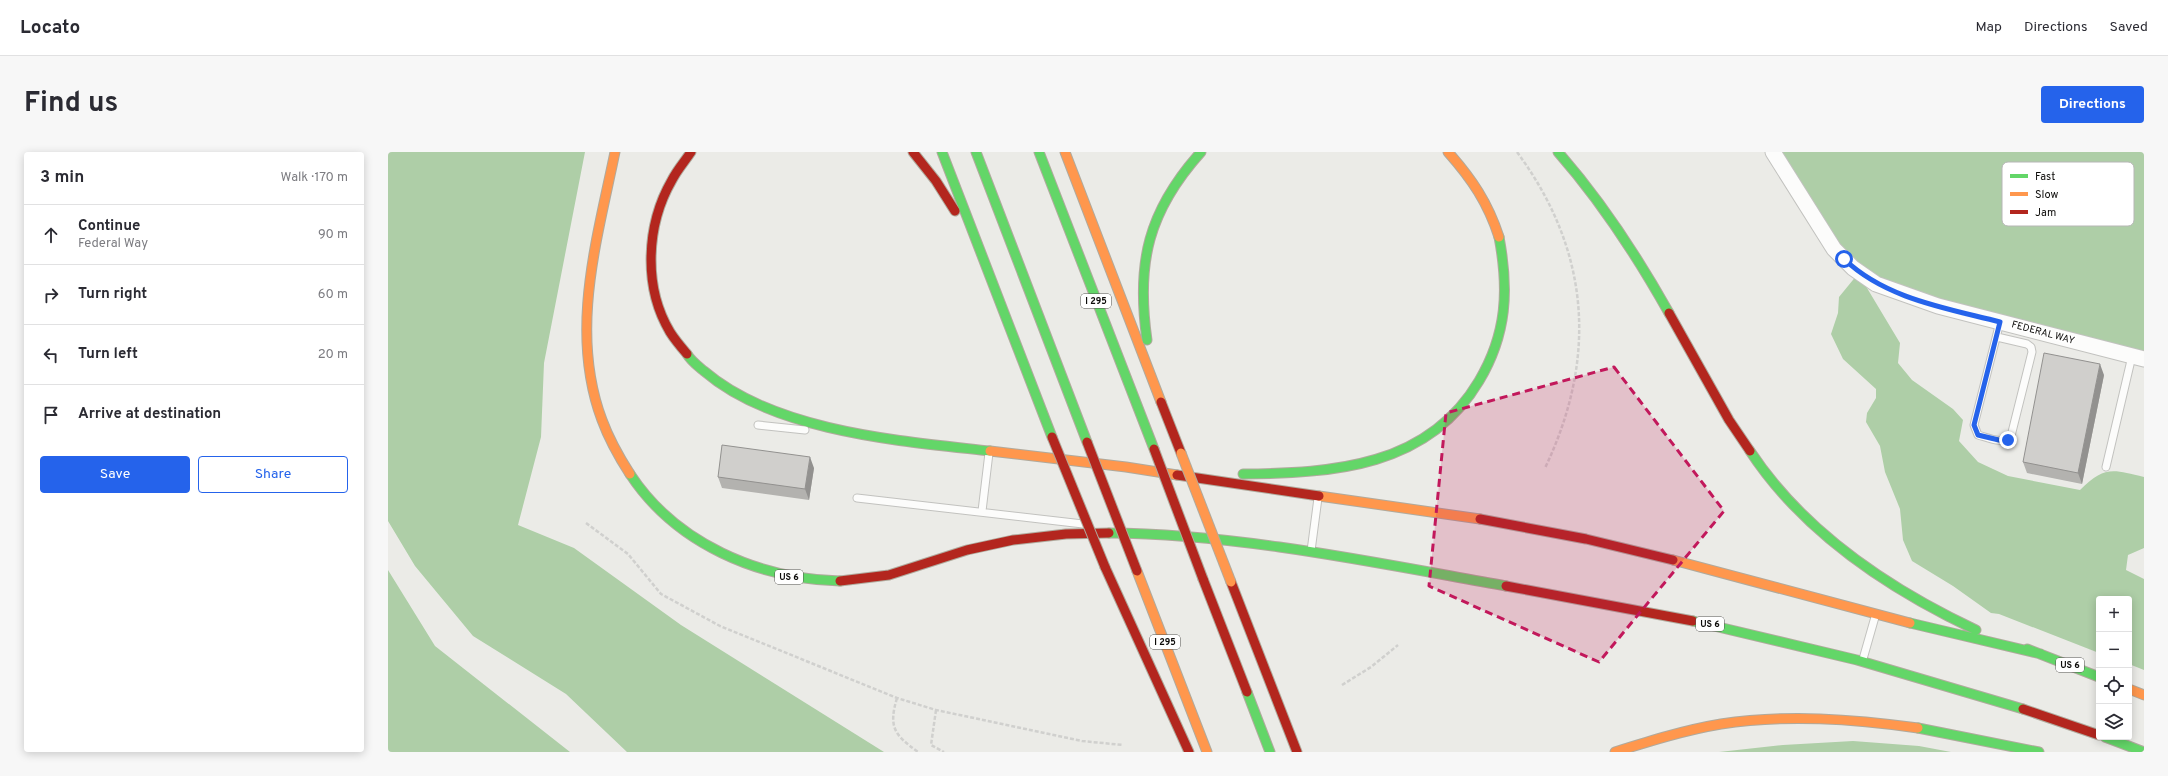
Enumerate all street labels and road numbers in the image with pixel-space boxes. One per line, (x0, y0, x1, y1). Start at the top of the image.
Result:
road number: I 295 (1081, 294, 1111, 308)
street label: FEDERAL WAY (2010, 318, 2077, 348)
road number: US 6 (775, 570, 803, 584)
road number: US 6 (1696, 617, 1724, 631)
road number: I 295 (1150, 635, 1180, 649)
road number: US 6 (2056, 658, 2084, 672)

